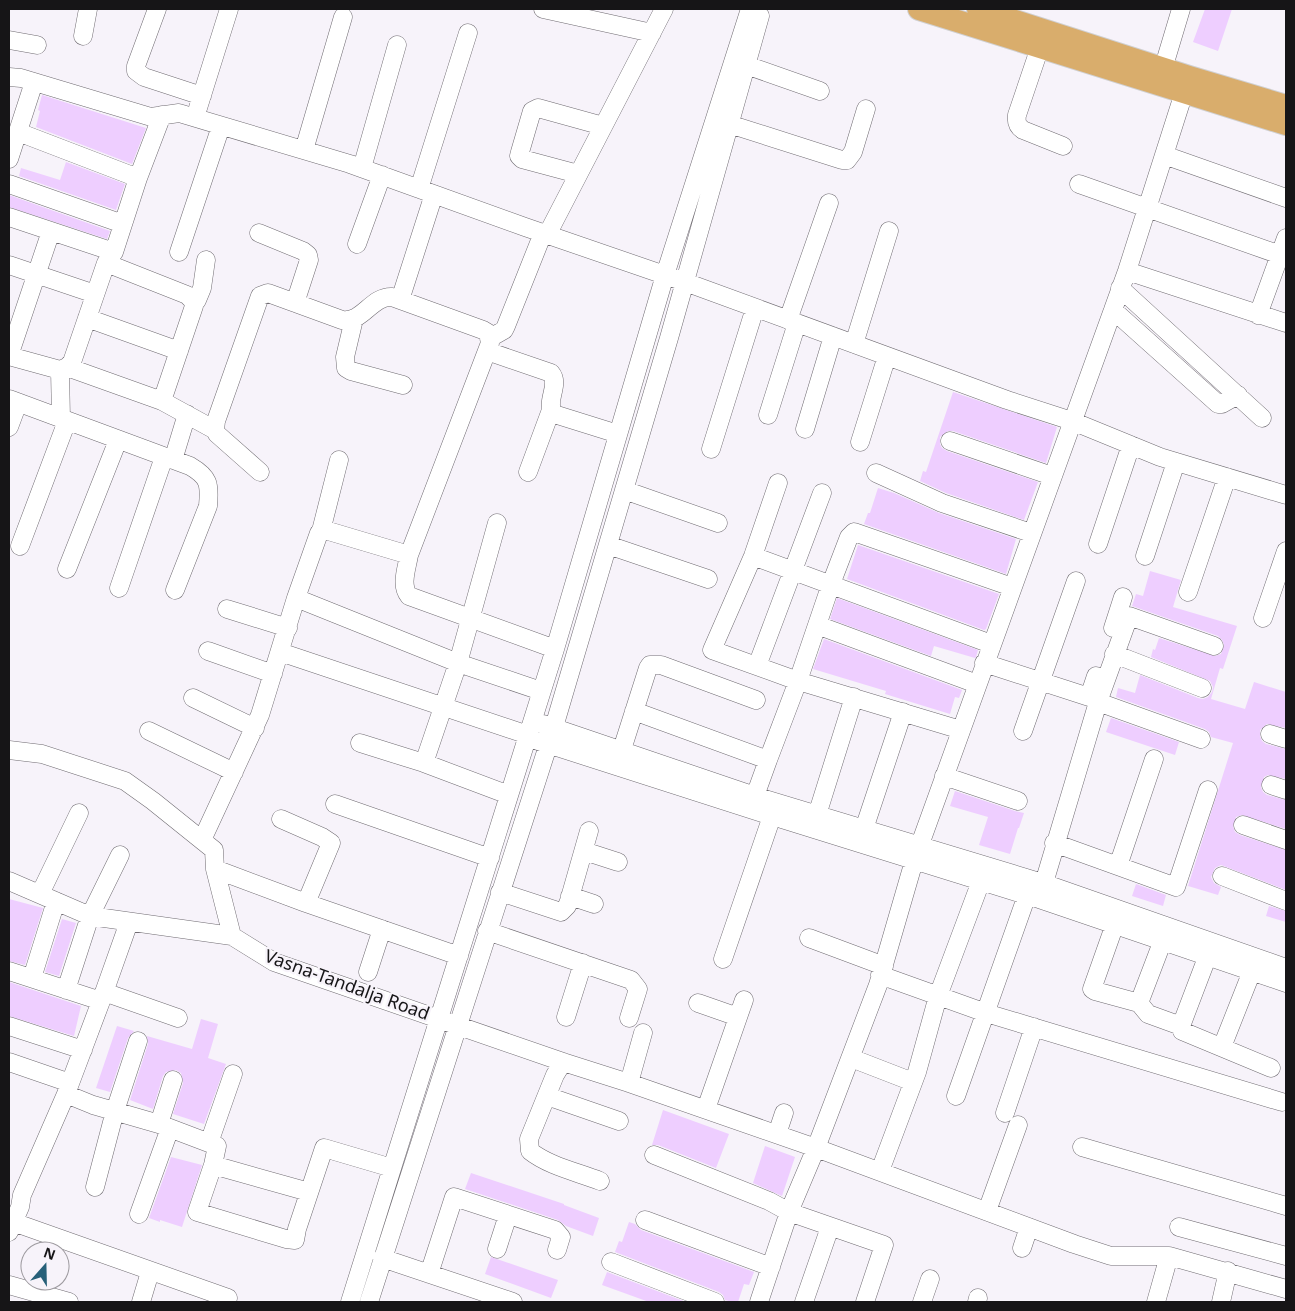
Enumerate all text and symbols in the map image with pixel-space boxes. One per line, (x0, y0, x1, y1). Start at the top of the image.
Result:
street label: Vasna-Tandalja Road (262, 943, 433, 1025)
north arrow (20, 1241, 70, 1291)
text: N (41, 1242, 58, 1264)

